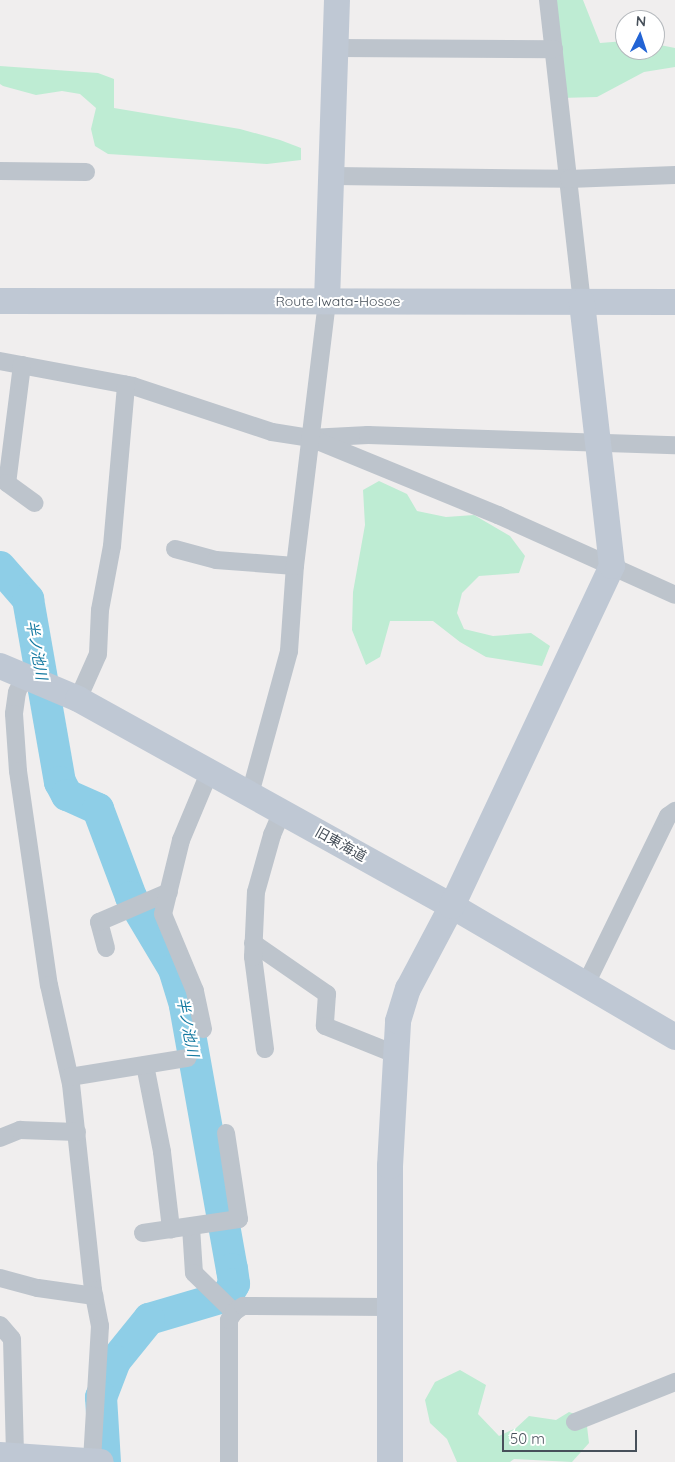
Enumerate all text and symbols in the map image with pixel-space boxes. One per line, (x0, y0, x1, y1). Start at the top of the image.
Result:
north arrow (615, 10, 665, 60)
text: N (635, 12, 647, 30)
street label: Route Iwata-Hosoe (276, 293, 400, 309)
water label: 半ノ池川 (23, 619, 51, 681)
street label: 旧東海道 (312, 823, 370, 865)
water label: 半ノ池川 (173, 996, 203, 1058)
scale bar (505, 1420, 640, 1452)
text: 50 m (510, 1429, 545, 1448)

